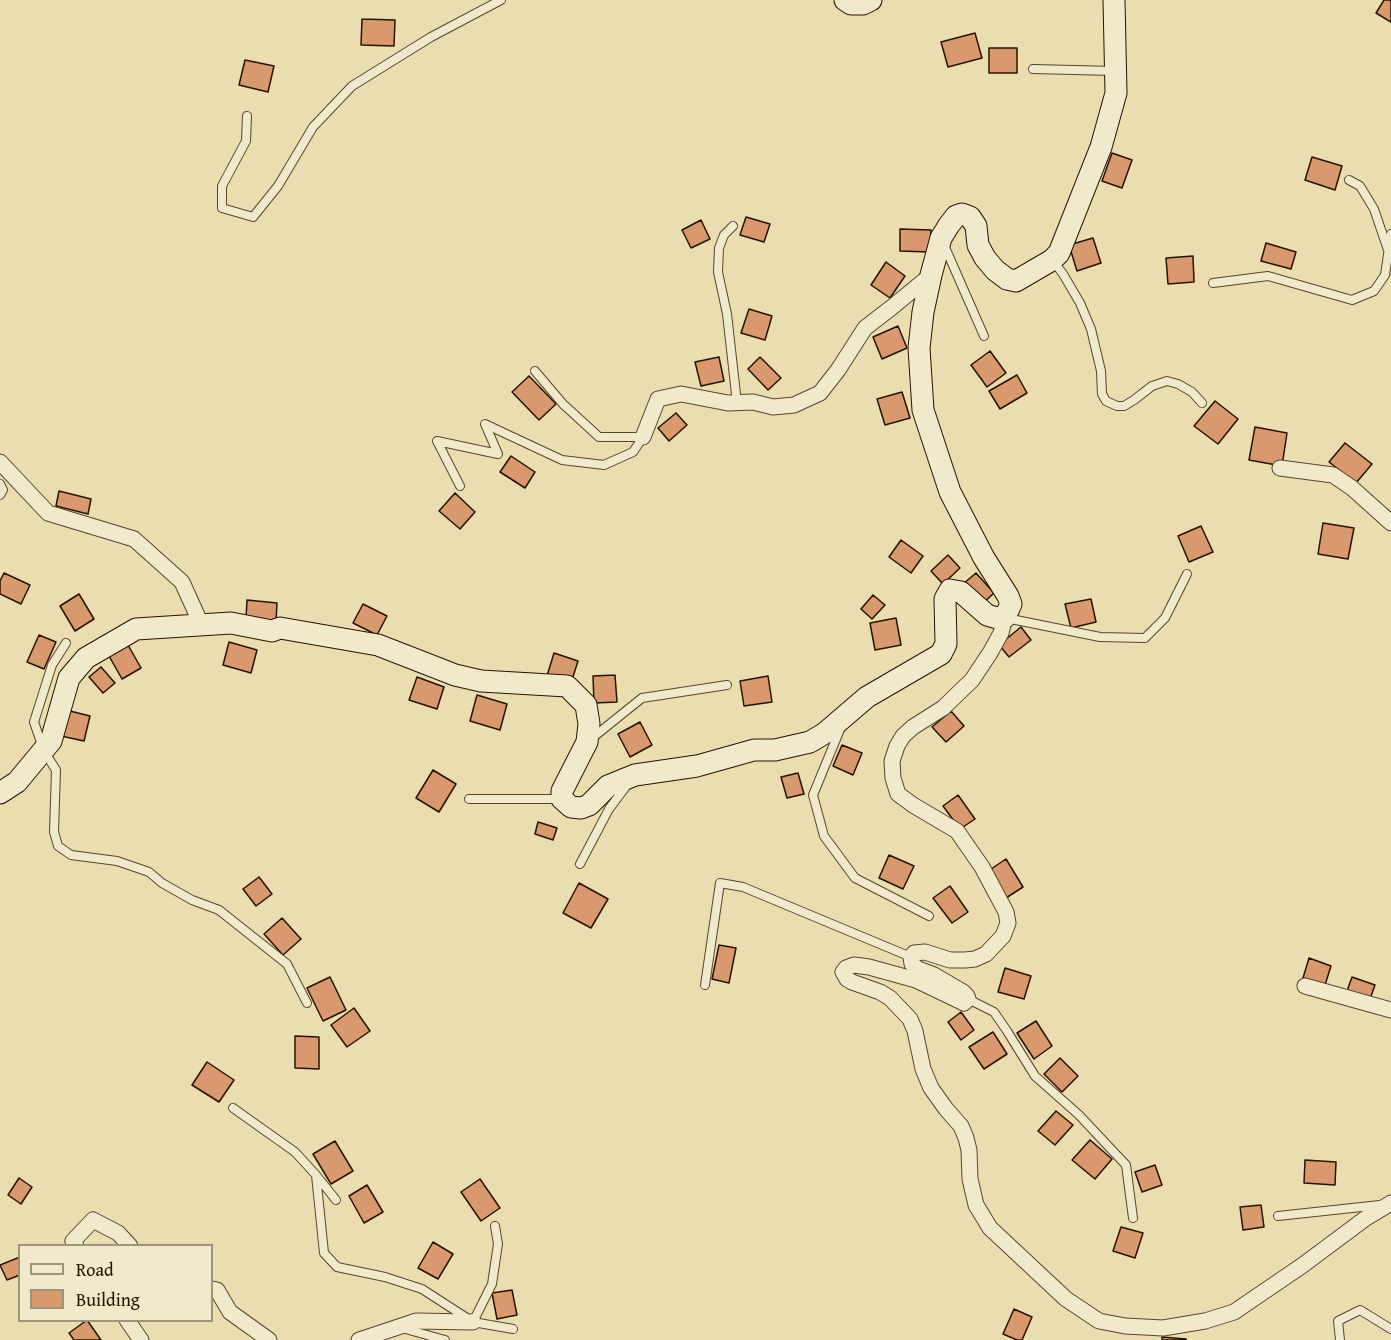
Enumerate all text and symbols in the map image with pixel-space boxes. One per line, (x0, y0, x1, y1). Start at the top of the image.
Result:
legend (18, 1244, 213, 1322)
text: Road (76, 1256, 114, 1283)
text: Building (76, 1286, 140, 1313)

